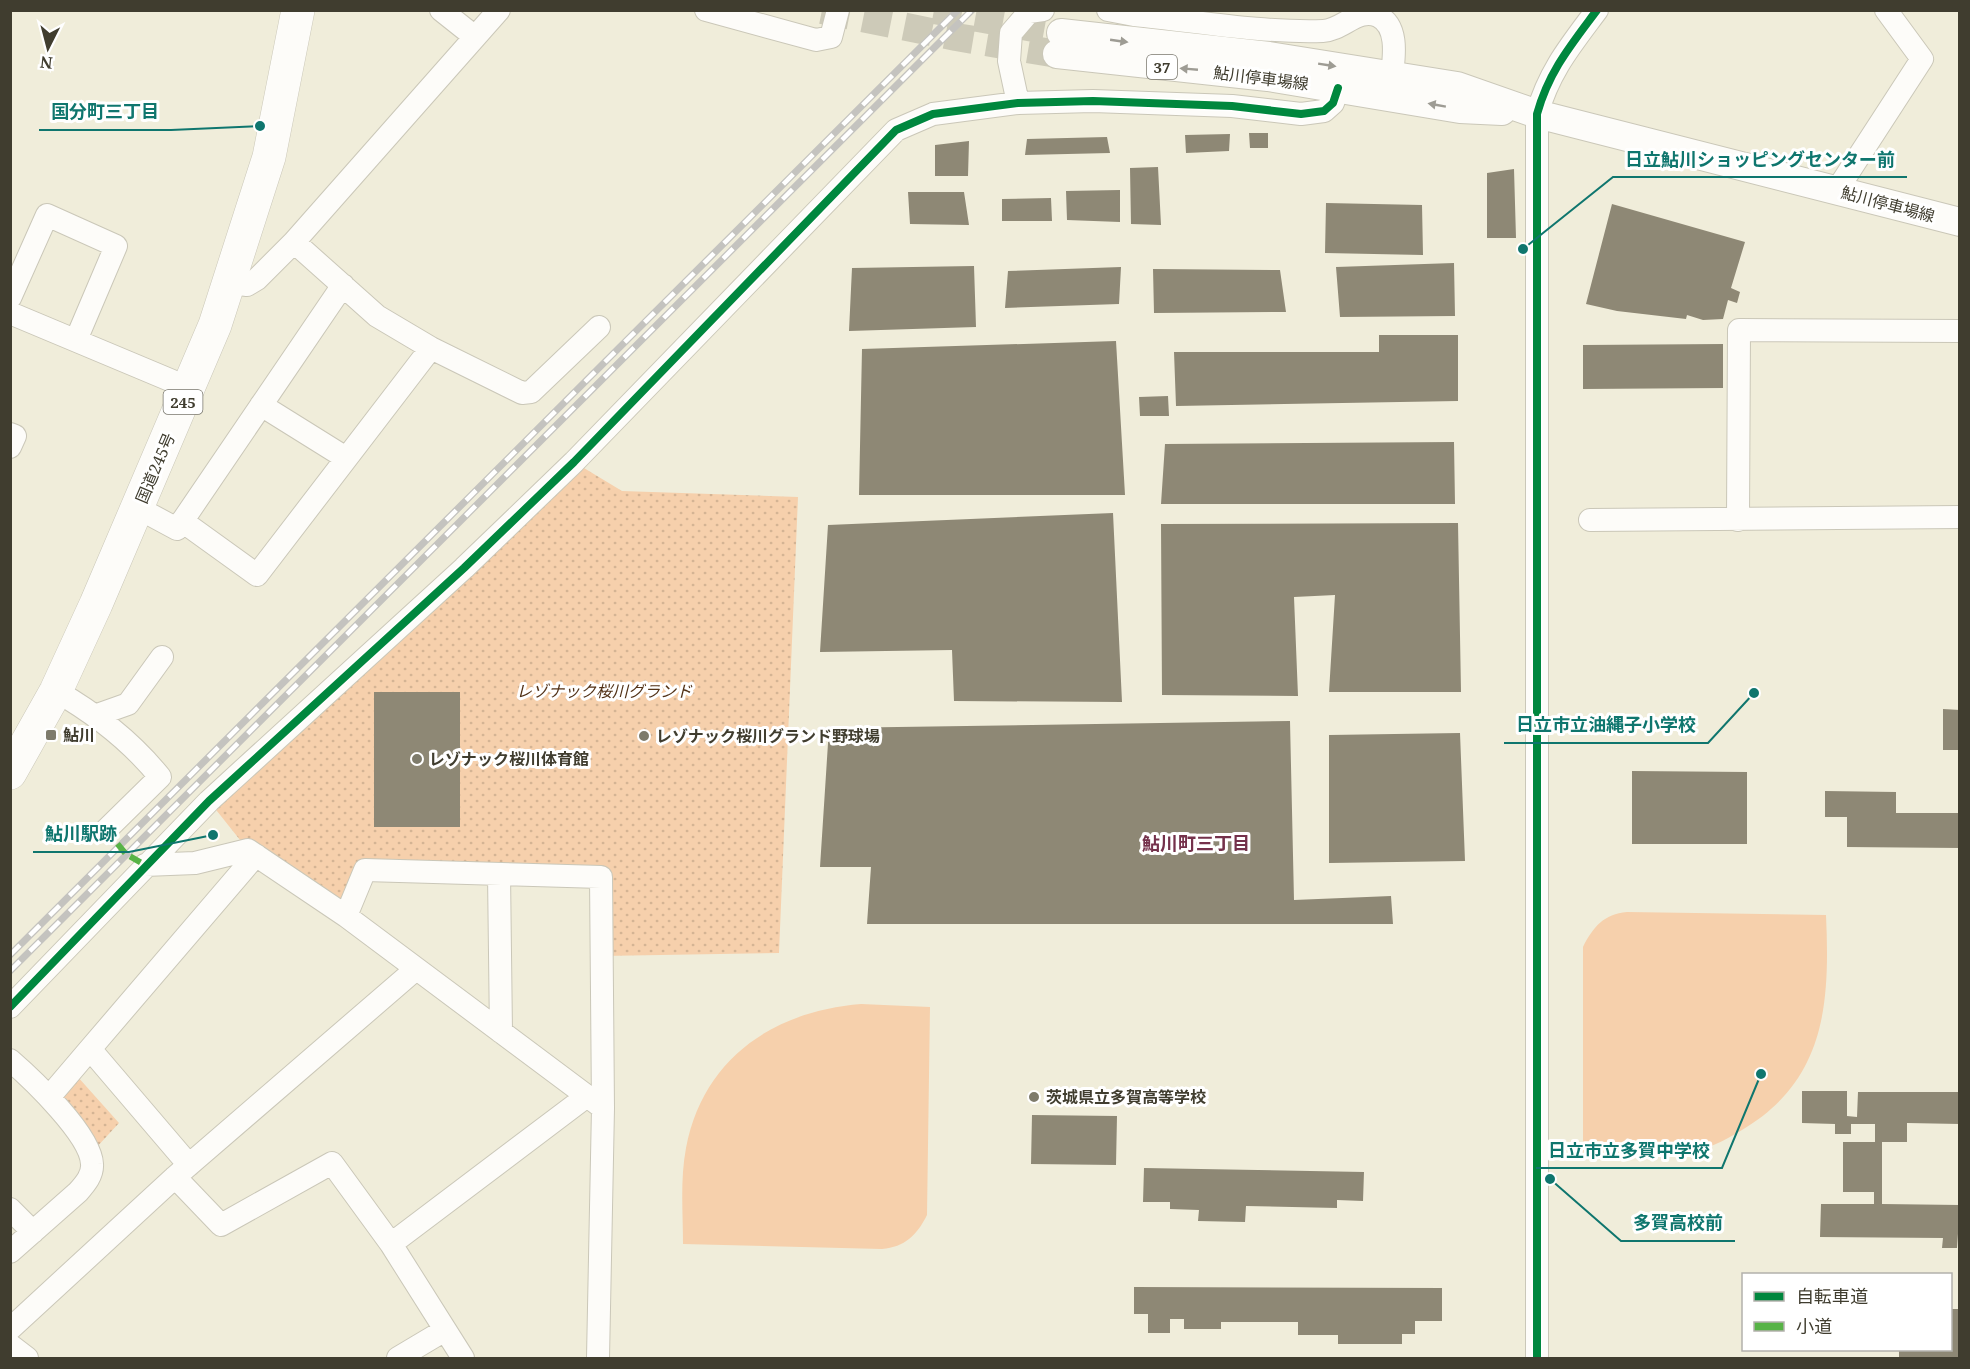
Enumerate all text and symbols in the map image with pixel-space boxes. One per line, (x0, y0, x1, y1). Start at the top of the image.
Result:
north arrow (18, 18, 78, 78)
one-way arrow (1110, 36, 1129, 45)
text: N (39, 51, 54, 75)
road number: 37 (1147, 55, 1177, 79)
street label: 鮎川停車場線 (1212, 61, 1310, 95)
one-way arrow (1318, 61, 1337, 70)
one-way arrow (1180, 64, 1199, 74)
callout: 国分町三丁目 (39, 94, 171, 130)
text: 国分町三丁目 (51, 99, 159, 123)
one-way arrow (1427, 100, 1446, 109)
callout: 日立鮎川ショッピングセンター前 (1613, 141, 1907, 177)
text: 日立鮎川ショッピングセンター前 (1625, 147, 1895, 171)
street label: 鮎川停車場線 (1839, 181, 1937, 227)
road number: 245 (164, 390, 202, 414)
street label: 国道245号 (130, 429, 180, 507)
park label: レゾナック桜川グランド (516, 680, 693, 702)
callout: 日立市立油縄子小学校 (1504, 707, 1708, 743)
text: 日立市立油縄子小学校 (1516, 712, 1696, 736)
place label: 鮎川 (63, 724, 95, 746)
place label: レゾナック桜川グランド野球場 (656, 725, 880, 747)
marker: 鮎川 (44, 728, 58, 742)
marker: レゾナック桜川グランド野球場 (637, 729, 651, 743)
place label: レゾナック桜川体育館 (429, 748, 589, 770)
marker: レゾナック桜川体育館 (410, 752, 424, 766)
callout: 鮎川駅跡 (33, 816, 129, 852)
text: 鮎川駅跡 (45, 821, 117, 845)
district label: 鮎川町三丁目 (1142, 831, 1250, 855)
place label: 茨城県立多賀高等学校 (1046, 1086, 1206, 1108)
marker: 茨城県立多賀高等学校 (1027, 1090, 1041, 1104)
callout: 日立市立多賀中学校 (1536, 1132, 1722, 1168)
text: 日立市立多賀中学校 (1548, 1138, 1710, 1162)
callout: 多賀高校前 (1621, 1205, 1735, 1241)
text: 多賀高校前 (1633, 1210, 1723, 1234)
legend (1742, 1273, 1952, 1351)
text: 自転車道 (1796, 1284, 1868, 1308)
text: 小道 (1796, 1314, 1832, 1338)

